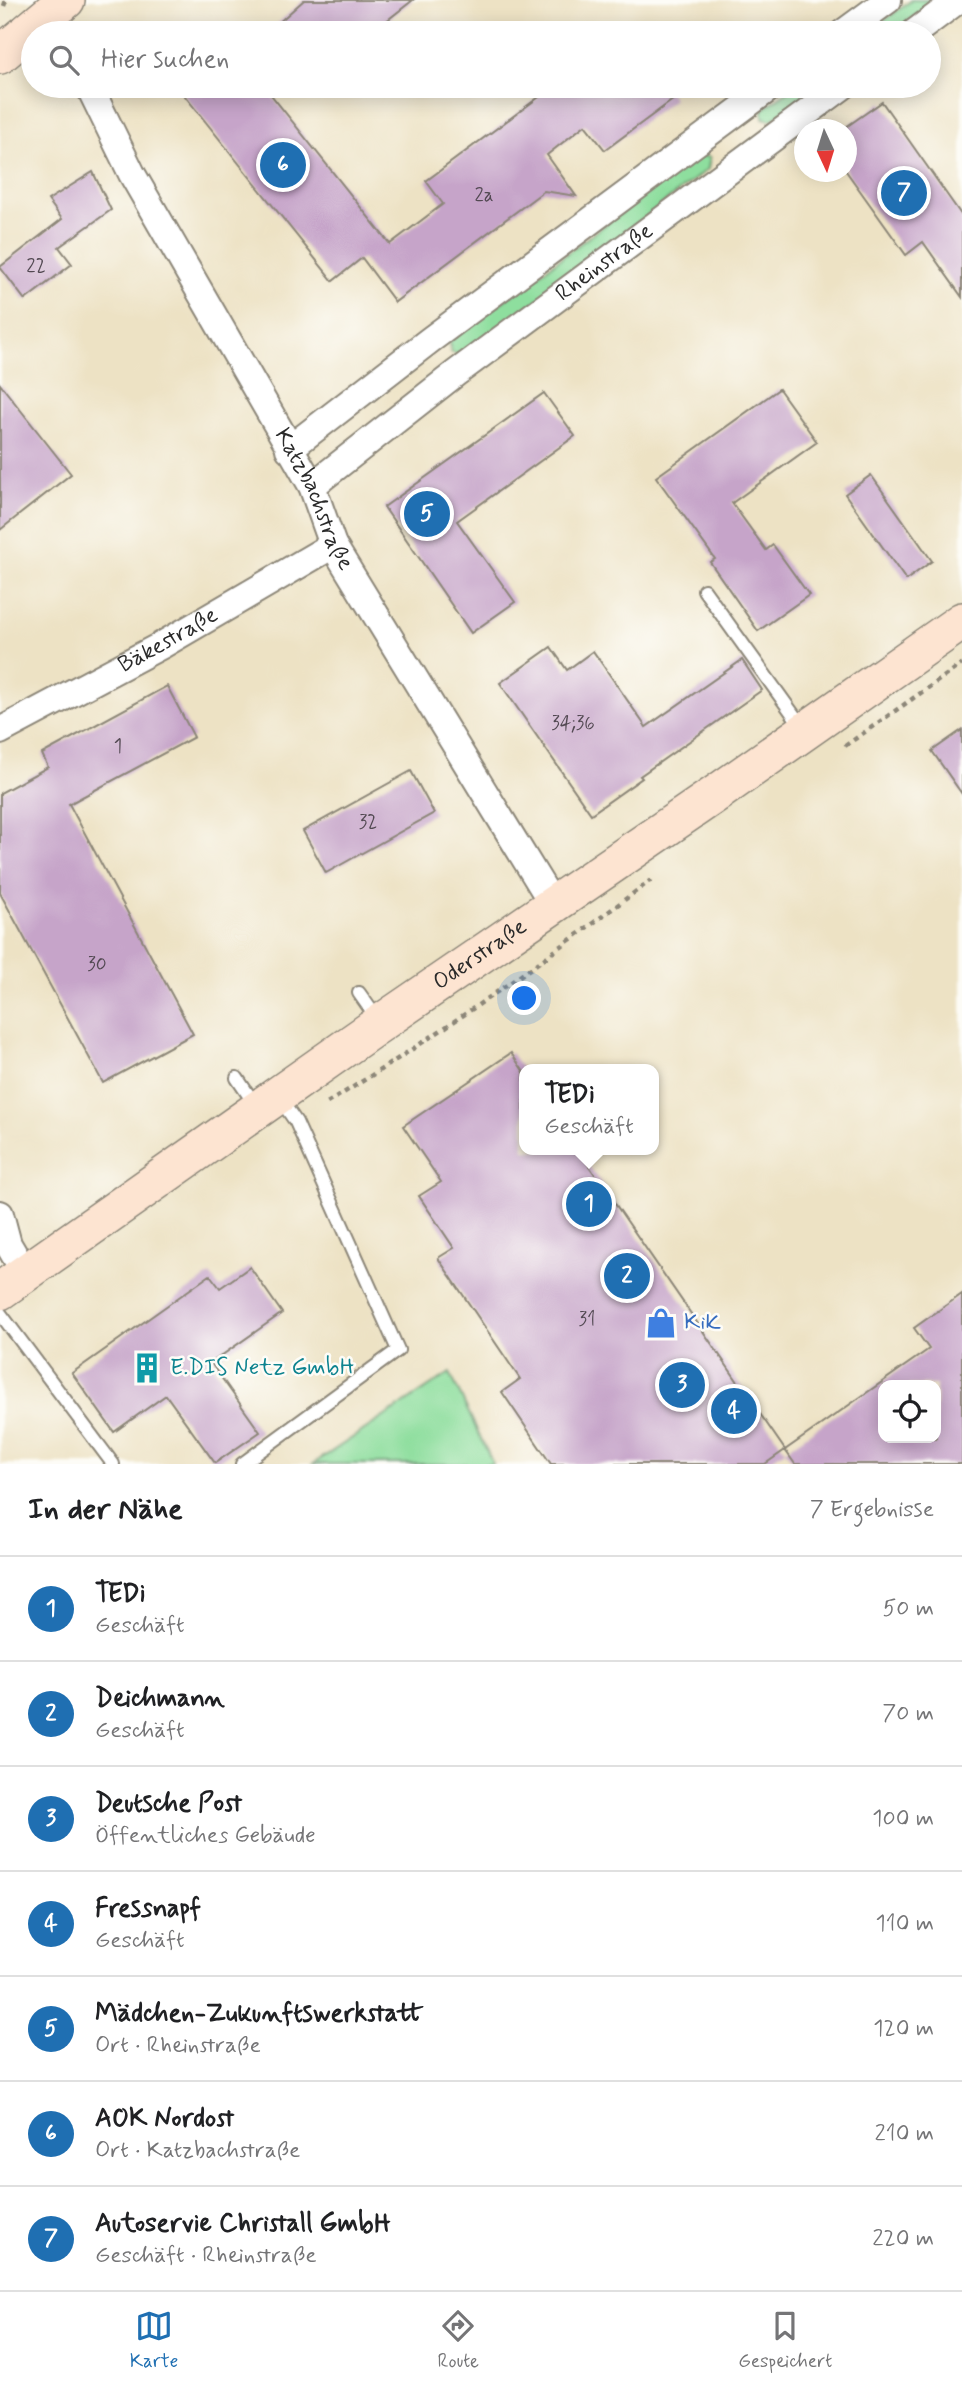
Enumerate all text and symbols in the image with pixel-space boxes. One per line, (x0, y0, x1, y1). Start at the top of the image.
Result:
search box (21, 21, 941, 98)
icon: search (45, 41, 83, 79)
text: Hier suchen (101, 43, 229, 77)
north arrow (794, 119, 857, 182)
pin: 6 (260, 139, 306, 191)
pin: 7 (881, 167, 927, 219)
house number: 2a (474, 183, 494, 208)
street label: Rheinstraße (550, 217, 659, 309)
house number: 22 (26, 254, 46, 279)
street label: Katzbachstraße (267, 423, 360, 576)
pin: 5 (404, 488, 450, 540)
street label: Bäkestraße (113, 600, 224, 680)
house number: 34;36 (551, 711, 595, 736)
house number: 1 (114, 734, 122, 759)
house number: 32 (359, 810, 377, 835)
street label: Oderstraße (427, 912, 533, 998)
house number: 30 (87, 952, 107, 977)
your location (507, 981, 541, 1015)
popup (519, 1064, 659, 1155)
text: TEDi (544, 1078, 595, 1112)
text: Geschäft (544, 1112, 634, 1142)
pin: 1 (566, 1178, 612, 1230)
pin: 2 (604, 1250, 650, 1302)
shop icon: KiK (644, 1306, 678, 1340)
house number: 31 (579, 1307, 595, 1332)
place label: KiK (684, 1308, 721, 1338)
building icon: E.DIS Netz GmbH (130, 1351, 164, 1385)
place label: E.DIS Netz GmbH (170, 1353, 354, 1383)
pin: 3 (659, 1359, 705, 1411)
map controls (878, 1380, 941, 1443)
button: locate (878, 1380, 941, 1443)
pin: 4 (711, 1385, 757, 1437)
text: In der Nähe (28, 1490, 183, 1529)
text: 7 Ergebnisse (810, 1495, 934, 1525)
text: TEDi (95, 1577, 146, 1611)
text: 1 (46, 1594, 56, 1624)
text: 50 m (883, 1594, 934, 1624)
text: Geschäft (95, 1611, 185, 1641)
text: Deichmann (95, 1682, 225, 1716)
text: 2 (45, 1699, 57, 1729)
text: 70 m (882, 1699, 934, 1729)
text: Geschäft (95, 1716, 185, 1746)
text: Deutsche Post (95, 1787, 242, 1821)
text: 3 (46, 1804, 56, 1834)
text: 100 m (872, 1804, 934, 1834)
text: Öffentliches Gebäude (95, 1821, 316, 1851)
text: Fressnapf (95, 1892, 201, 1926)
text: 4 (44, 1909, 58, 1939)
text: 110 m (875, 1909, 934, 1939)
text: Geschäft (95, 1926, 185, 1956)
text: Mädchen-Zukunftswerkstatt (95, 1997, 424, 2031)
text: 5 (44, 2014, 58, 2044)
text: 120 m (873, 2014, 934, 2044)
text: Ort · Rheinstraße (95, 2031, 261, 2061)
text: AOK Nordost (95, 2102, 234, 2136)
text: 6 (45, 2119, 57, 2149)
text: 210 m (874, 2119, 934, 2149)
text: Ort · Katzbachstraße (95, 2136, 300, 2166)
text: Autoservie Christall GmbH (95, 2207, 391, 2241)
text: 7 (44, 2224, 58, 2254)
text: 220 m (872, 2224, 934, 2254)
text: Geschäft · Rheinstraße (95, 2241, 317, 2271)
tab: Karte (130, 2307, 178, 2374)
tab: Route (438, 2307, 479, 2374)
tab: Gespeichert (738, 2307, 832, 2374)

